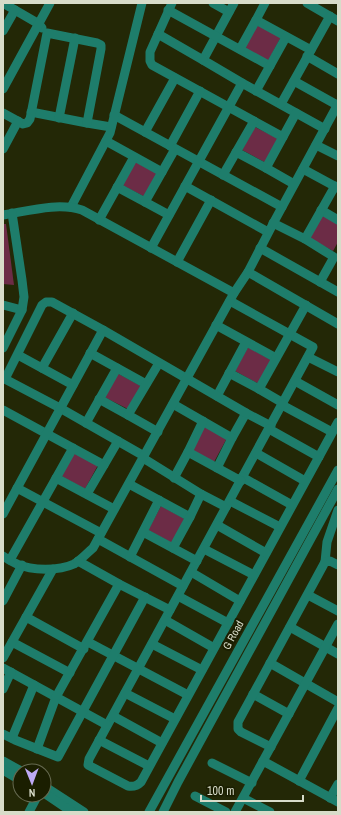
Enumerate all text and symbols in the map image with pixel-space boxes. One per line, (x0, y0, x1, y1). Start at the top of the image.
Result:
street label: G Road (219, 618, 247, 652)
north arrow (12, 763, 52, 803)
scale bar (201, 777, 303, 803)
text: 100 m (207, 783, 234, 799)
text: N (29, 786, 36, 800)

